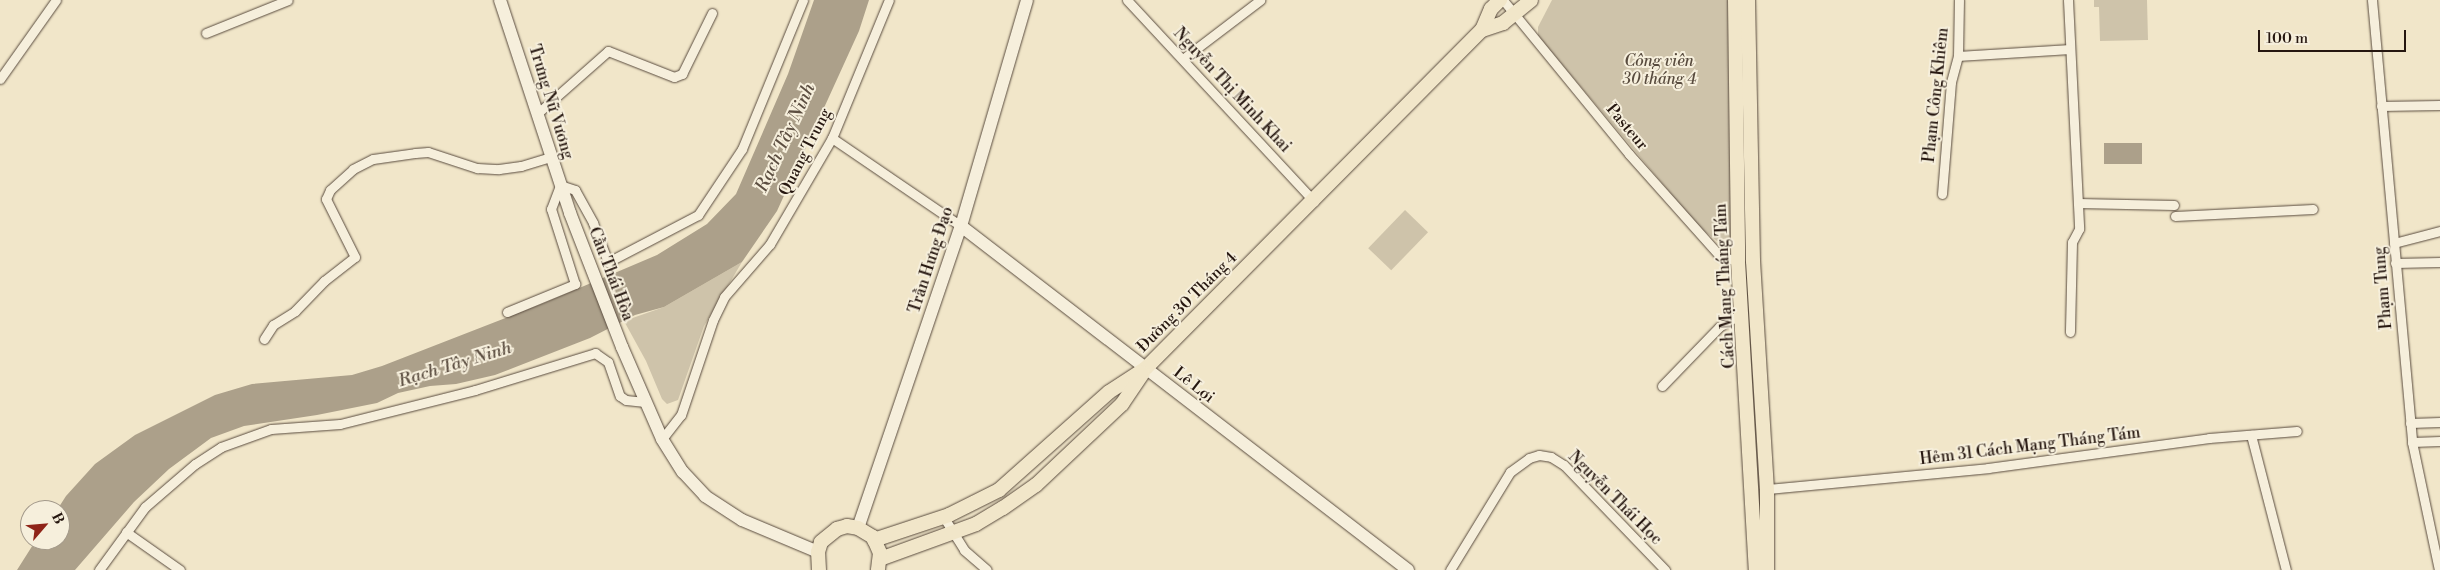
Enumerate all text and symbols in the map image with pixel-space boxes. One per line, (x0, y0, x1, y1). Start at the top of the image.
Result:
scale bar (2260, 20, 2408, 52)
street label: Nguyễn Thị Minh Khai (1169, 24, 1295, 156)
street label: Phạm Công Khiêm (1919, 27, 1953, 163)
text: 100 m (2266, 29, 2308, 48)
street label: Trưng Nữ Vương (524, 42, 578, 162)
park label: Công viên 30 tháng 4 (1622, 51, 1696, 89)
water label: Rạch Tây Ninh (751, 80, 821, 196)
street label: Pasteur (1602, 100, 1652, 154)
street label: Quang Trung (775, 105, 835, 199)
street label: Cách Mạng Tháng Tám (1711, 203, 1739, 369)
street label: Trần Hưng Đạo (905, 204, 957, 316)
street label: Cầu Thái Hòa (584, 225, 638, 323)
street label: Phạm Tung (2370, 246, 2396, 330)
street label: Đường 30 Tháng 4 (1133, 248, 1241, 356)
water label: Rạch Tây Ninh (396, 338, 514, 392)
street label: Lê Lợi (1170, 363, 1218, 407)
street label: Hẻm 31 Cách Mạng Tháng Tám (1919, 423, 2141, 469)
street label: Nguyễn Thái Học (1564, 447, 1666, 549)
north arrow (20, 500, 70, 550)
text: B (47, 510, 68, 527)

